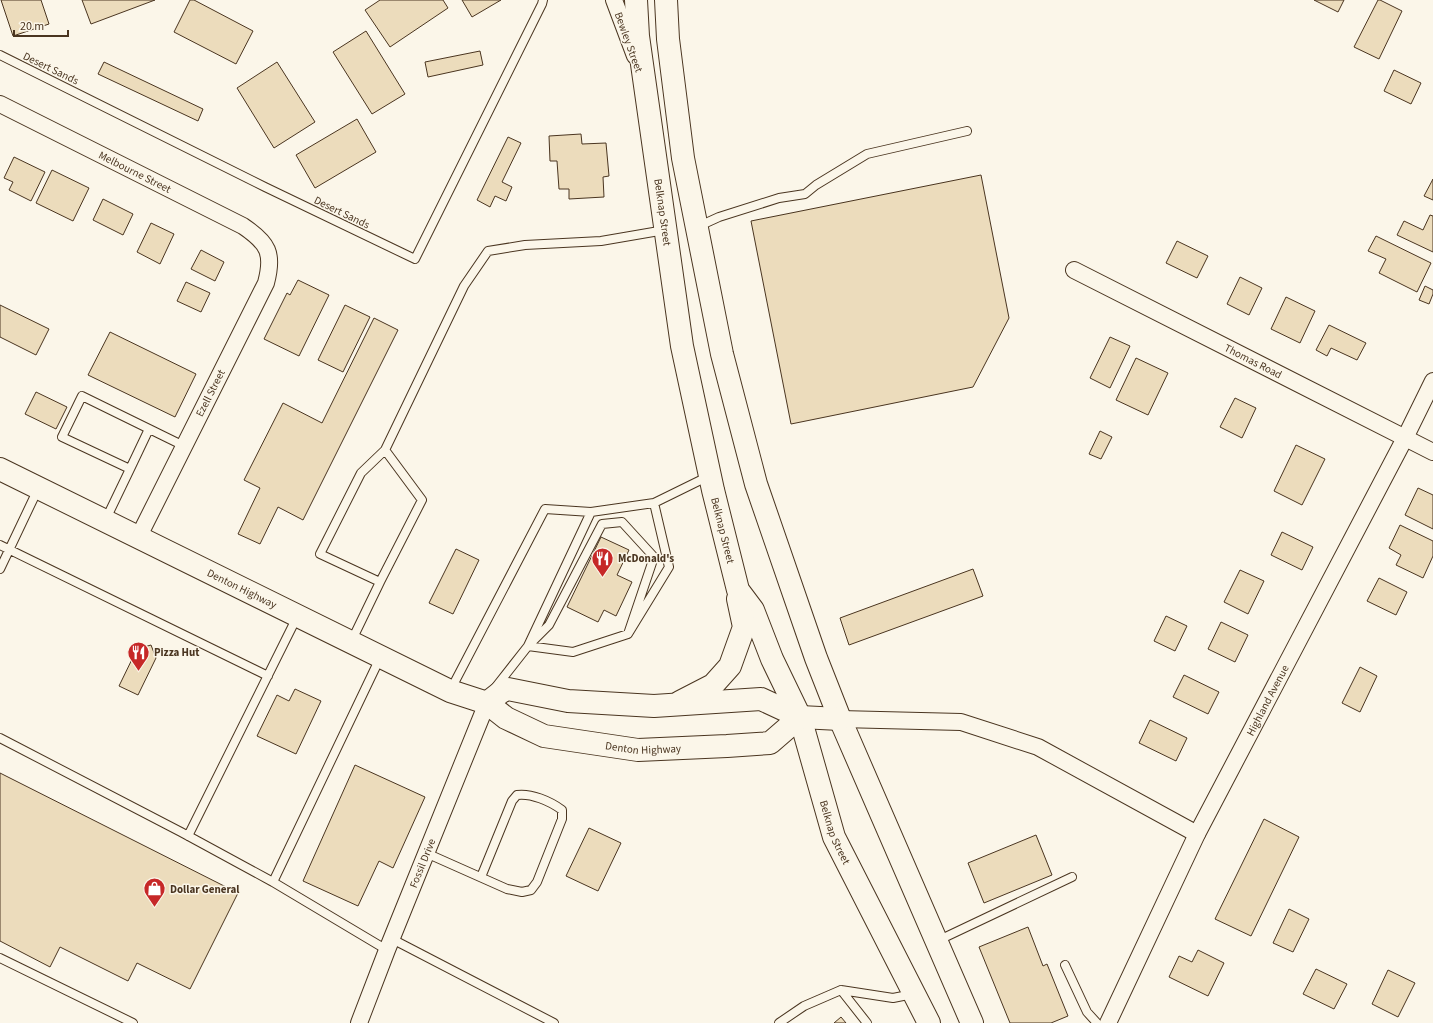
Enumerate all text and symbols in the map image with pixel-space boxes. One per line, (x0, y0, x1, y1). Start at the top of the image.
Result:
street label: Bewley Street (611, 10, 646, 75)
scale bar (14, 12, 68, 38)
text: 20 m (20, 18, 44, 35)
street label: Desert Sands (20, 49, 81, 89)
street label: Melbourne Street (96, 148, 174, 197)
street label: Belknap Street (650, 178, 675, 247)
street label: Desert Sands (311, 193, 372, 233)
street label: Thomas Road (1222, 340, 1285, 382)
street label: Ezell Street (192, 367, 229, 419)
street label: Belknap Street (707, 496, 738, 565)
restaurant icon: McDonald's (590, 545, 616, 578)
place label: McDonald's (618, 551, 674, 566)
street label: Denton Highway (205, 565, 279, 612)
restaurant icon: Pizza Hut (125, 639, 151, 672)
place label: Pizza Hut (154, 645, 200, 660)
street label: Highland Avenue (1243, 662, 1293, 739)
street label: Denton Highway (604, 738, 681, 758)
street label: Belknap Street (816, 798, 854, 867)
street label: Fossil Drive (406, 836, 440, 890)
shop icon: Dollar General (142, 876, 168, 909)
place label: Dollar General (170, 882, 240, 897)

